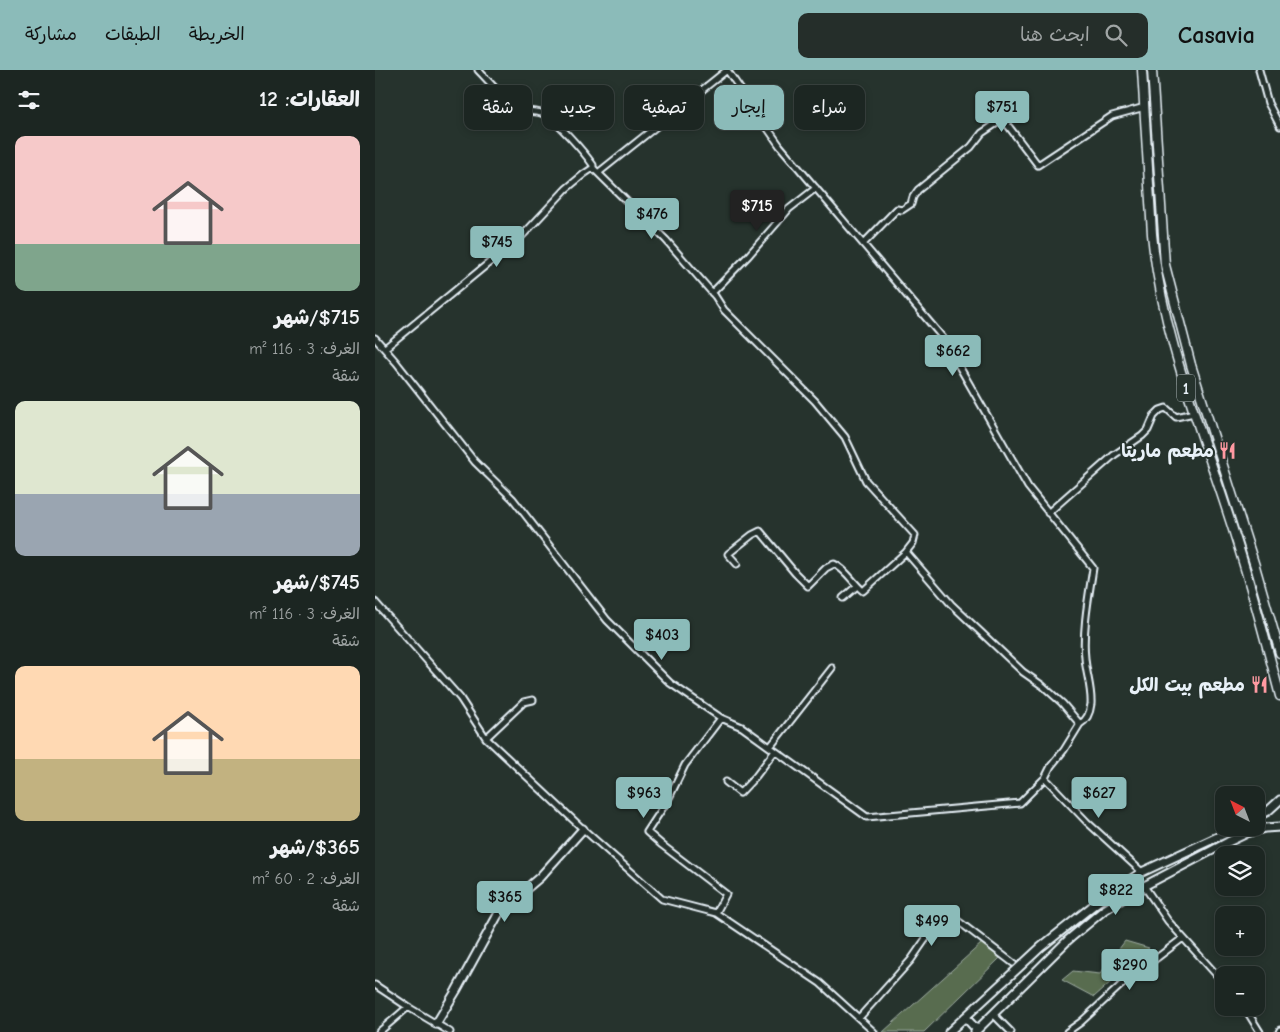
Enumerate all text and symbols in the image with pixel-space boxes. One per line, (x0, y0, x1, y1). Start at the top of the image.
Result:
search box (798, 13, 1148, 58)
icon: search (1102, 21, 1130, 49)
text: Casavia (1178, 21, 1255, 49)
text: مشاركة (25, 24, 77, 45)
text: الطبقات (105, 24, 161, 45)
text: الخريطة (189, 24, 245, 45)
text: ابحث هنا (1020, 24, 1090, 46)
chip: شقة (464, 85, 532, 130)
chip: جديد (542, 85, 614, 130)
chip: تصفية (624, 85, 704, 130)
chip: إيجار (714, 85, 784, 130)
chip: شراء (794, 85, 865, 130)
icon: filters (15, 86, 43, 114)
text: العقارات: 12 (259, 87, 360, 111)
pin: $751 (972, 90, 1032, 133)
text: $751 (986, 98, 1018, 116)
icon: home (143, 168, 233, 258)
pin: $715 (727, 190, 787, 232)
text: $715 (741, 197, 773, 215)
pin: $476 (622, 198, 682, 240)
text: $476 (636, 205, 668, 223)
pin: $745 (467, 226, 527, 268)
text: $745 (481, 233, 513, 251)
text: $715/شهر (274, 305, 360, 329)
pin: $662 (923, 334, 983, 377)
text: الغرف: 3 · 116 m² (249, 340, 360, 358)
text: $662 (936, 342, 970, 360)
text: شقة (332, 367, 360, 385)
road number: 1 (1177, 374, 1195, 402)
icon: home (143, 433, 233, 523)
place label: مطعم ماريتا (1121, 441, 1214, 465)
restaurant icon: مطعم ماريتا (1218, 441, 1238, 461)
text: $745/شهر (274, 570, 360, 594)
text: الغرف: 3 · 116 m² (249, 605, 360, 623)
pin: $403 (632, 618, 692, 661)
text: $403 (645, 626, 679, 644)
text: شقة (332, 632, 360, 650)
place label: مطعم بيت الكل (1129, 675, 1245, 699)
restaurant icon: مطعم بيت الكل (1249, 675, 1269, 695)
icon: home (143, 698, 233, 788)
pin: $963 (614, 776, 674, 819)
pin: $627 (1069, 776, 1129, 819)
text: $963 (627, 784, 661, 802)
text: $627 (1082, 784, 1116, 802)
north arrow (1215, 786, 1265, 836)
map controls (1215, 786, 1265, 1016)
text: $365/شهر (271, 835, 360, 859)
button: layers (1215, 846, 1265, 896)
text: الغرف: 2 · 60 m² (252, 870, 360, 888)
pin: $822 (1086, 874, 1146, 916)
pin: $365 (475, 880, 535, 923)
text: $822 (1099, 881, 1133, 899)
text: $365 (488, 888, 522, 906)
text: شقة (332, 897, 360, 915)
pin: $499 (902, 904, 962, 947)
button: + (1215, 906, 1265, 956)
text: $499 (915, 912, 949, 930)
pin: $290 (1100, 948, 1160, 991)
text: $290 (1112, 956, 1148, 974)
button: − (1215, 966, 1265, 1016)

